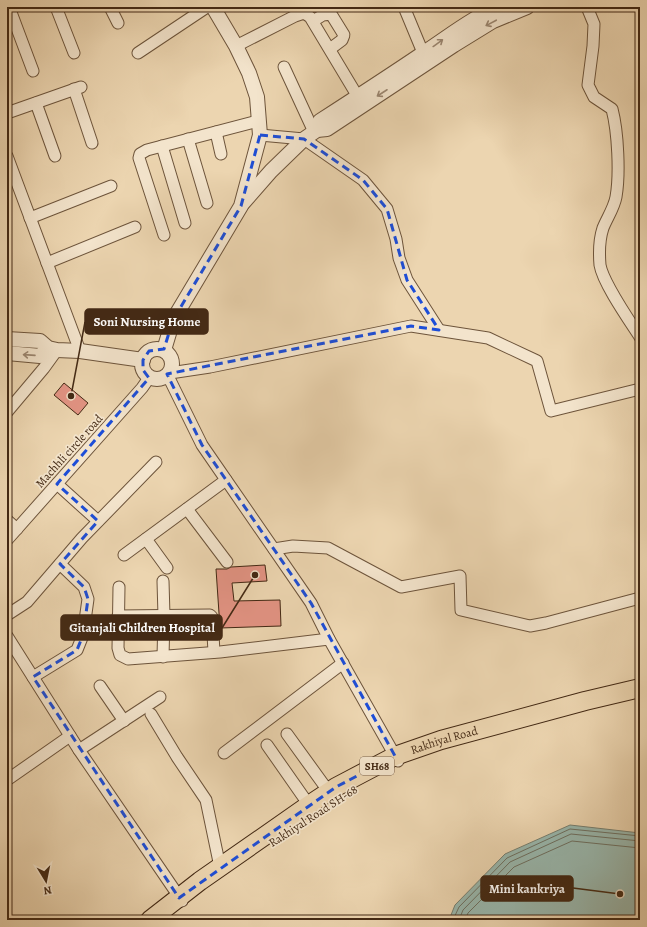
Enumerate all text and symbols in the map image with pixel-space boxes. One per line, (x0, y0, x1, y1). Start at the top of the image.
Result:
one-way arrow (486, 19, 498, 27)
one-way arrow (432, 39, 443, 47)
one-way arrow (377, 89, 388, 97)
callout: Soni Nursing Home (85, 309, 208, 334)
text: Soni Nursing Home (93, 313, 201, 330)
one-way arrow (23, 351, 36, 358)
street label: Machhli circle road (32, 411, 107, 491)
callout: Gitanjali Children Hospital (61, 615, 222, 640)
text: Gitanjali Children Hospital (69, 619, 215, 636)
street label: Rakhiyal Road (408, 722, 480, 758)
road number: SH68 (360, 757, 394, 775)
street label: Rakhiyal Road SH-68 (266, 781, 361, 851)
north arrow (26, 861, 66, 901)
callout: Mini kankriya (481, 876, 573, 901)
text: Mini kankriya (489, 880, 566, 897)
text: N (42, 882, 53, 898)

